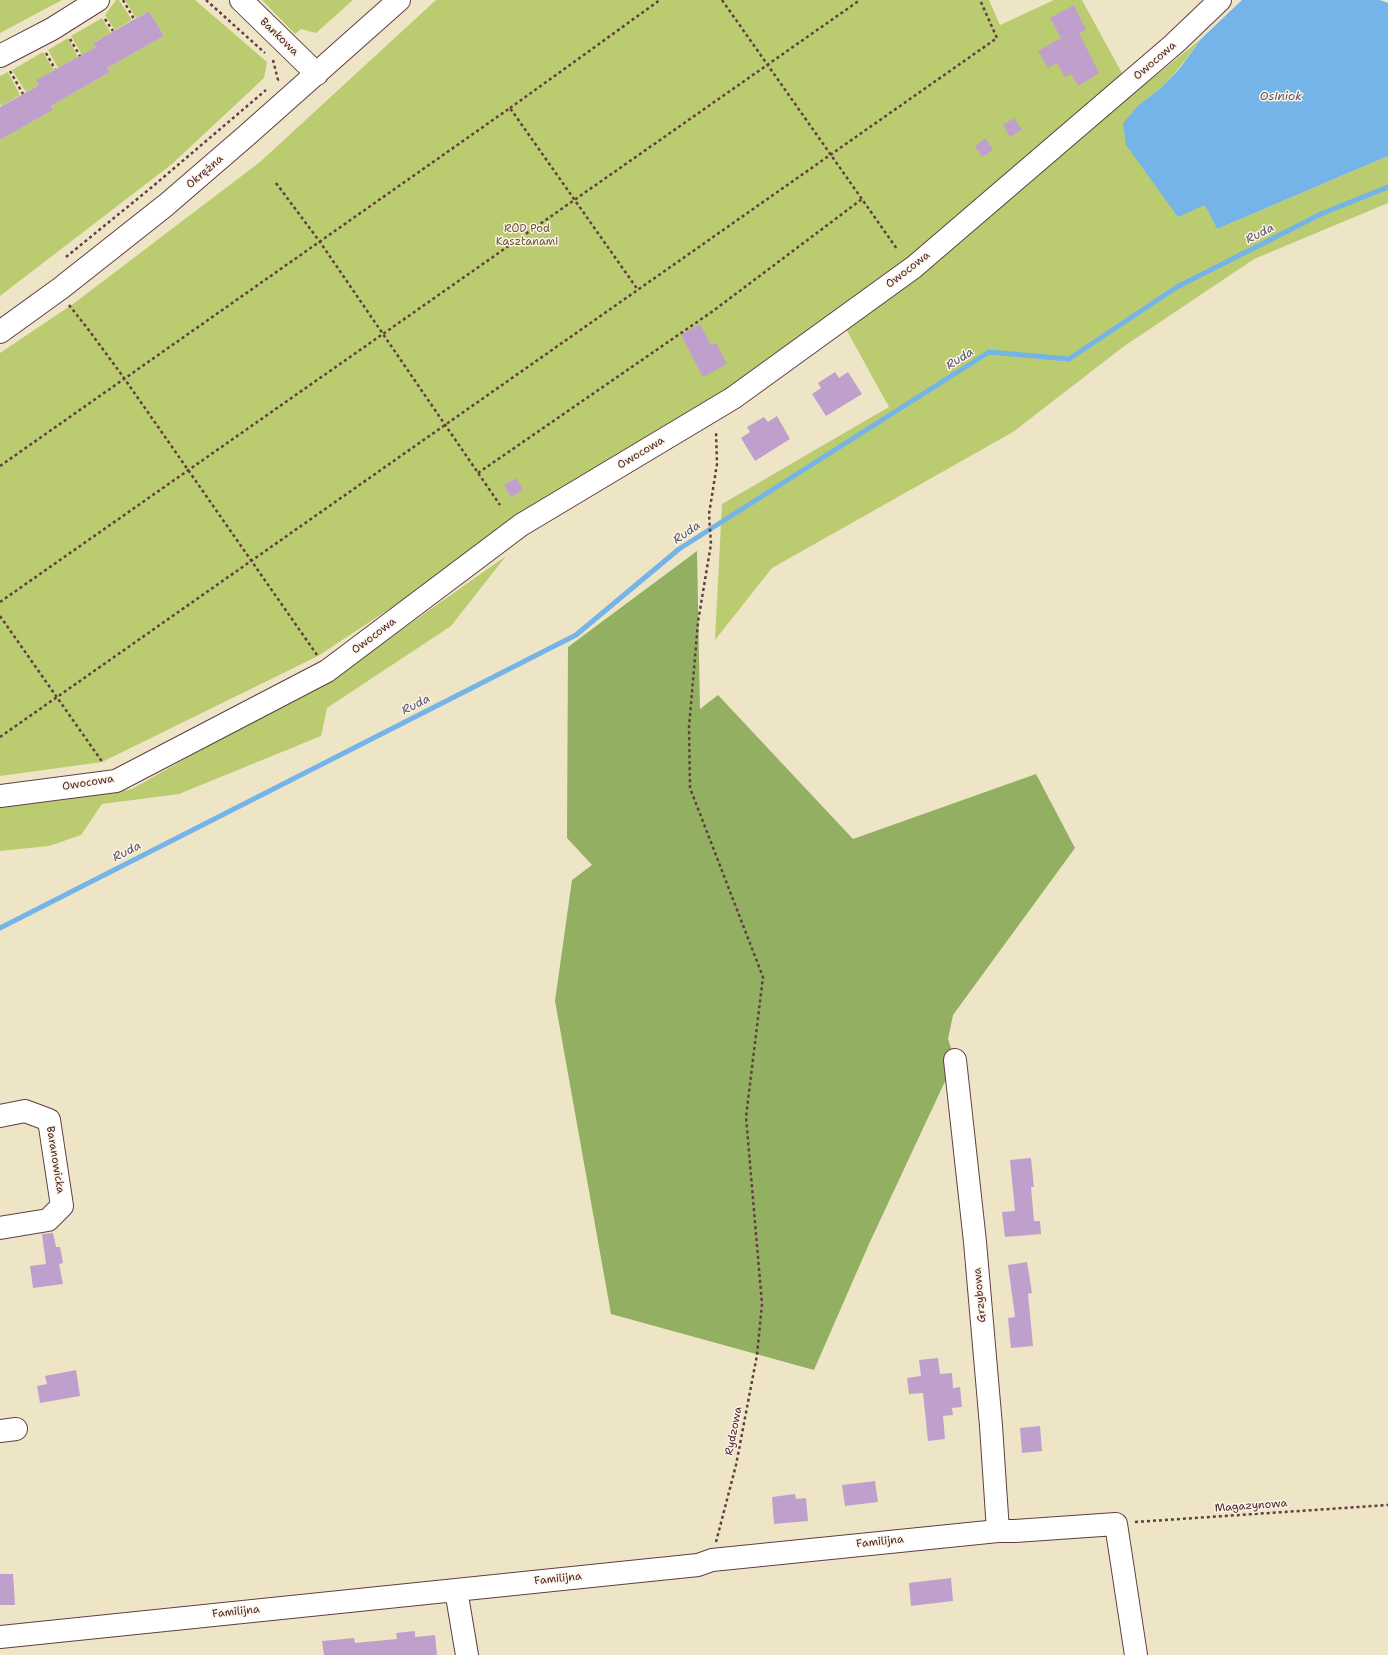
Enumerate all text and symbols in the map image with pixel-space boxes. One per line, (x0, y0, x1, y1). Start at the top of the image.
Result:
street label: Bankowa (257, 15, 301, 59)
street label: Owocowa (1131, 39, 1179, 83)
water label: Osiniok (1260, 90, 1302, 104)
street label: Okrężna (184, 152, 226, 192)
water label: Ruda (1243, 221, 1277, 247)
park label: ROD Pod Kasztanami (496, 222, 558, 248)
street label: Owocowa (883, 249, 933, 291)
water label: Ruda (943, 345, 977, 373)
street label: Owocowa (615, 434, 667, 472)
water label: Ruda (671, 519, 703, 547)
street label: Owocowa (349, 615, 399, 657)
water label: Ruda (399, 692, 433, 718)
street label: Owocowa (61, 772, 115, 794)
water label: Ruda (110, 839, 144, 865)
street label: Baranowicka (43, 1125, 67, 1195)
street label: Grzybowa (971, 1267, 989, 1323)
street label: Rydzowa (723, 1405, 745, 1457)
street label: Magazynowa (1214, 1497, 1288, 1515)
street label: Familijna (856, 1533, 904, 1551)
street label: Familijna (534, 1570, 582, 1588)
street label: Familijna (212, 1603, 260, 1621)

